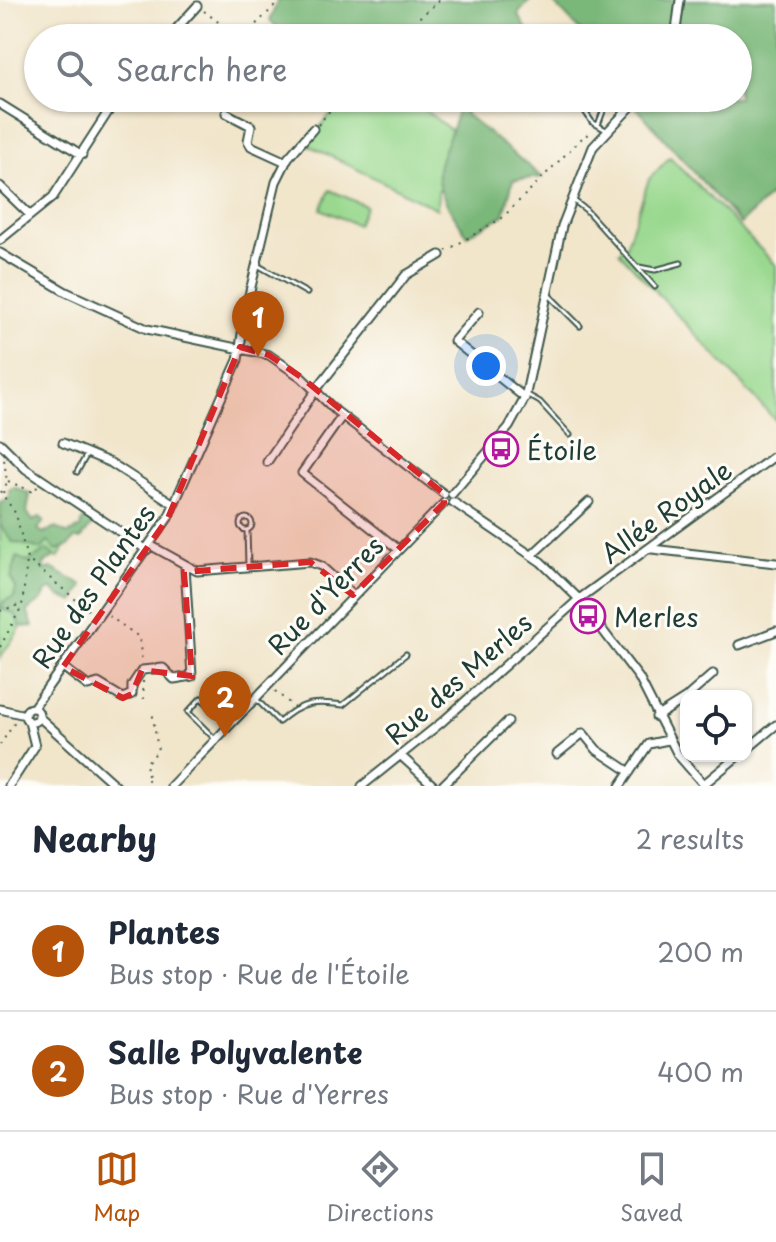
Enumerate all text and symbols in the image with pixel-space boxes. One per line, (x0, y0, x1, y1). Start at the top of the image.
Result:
search box (24, 24, 752, 112)
icon: search (52, 46, 96, 90)
text: Search here (116, 46, 288, 91)
pin: 1 (232, 291, 284, 357)
your location (466, 346, 506, 386)
bus stop icon: Étoile (482, 430, 520, 468)
place label: Étoile (527, 430, 597, 469)
street label: Allée Royale (592, 450, 740, 572)
street label: Rue des Plantes (22, 496, 164, 676)
street label: Rue d'Yerres (258, 527, 392, 663)
bus stop icon: Merles (569, 597, 607, 635)
place label: Merles (614, 597, 698, 636)
street label: Rue des Merles (376, 603, 540, 753)
pin: 2 (199, 671, 251, 737)
map controls (680, 690, 752, 762)
button: locate (680, 690, 752, 762)
text: Nearby (32, 812, 157, 864)
text: 2 results (636, 819, 744, 858)
text: Plantes (108, 909, 220, 954)
text: 1 (52, 932, 64, 971)
text: 200 m (657, 932, 744, 971)
text: Bus stop · Rue de l'Étoile (108, 954, 410, 993)
text: Salle Polyvalente (108, 1029, 362, 1074)
text: 2 (49, 1052, 67, 1091)
text: 400 m (657, 1052, 744, 1091)
text: Bus stop · Rue d'Yerres (108, 1074, 389, 1113)
tab: Map (93, 1147, 140, 1228)
tab: Directions (327, 1147, 434, 1228)
tab: Saved (620, 1147, 683, 1228)

